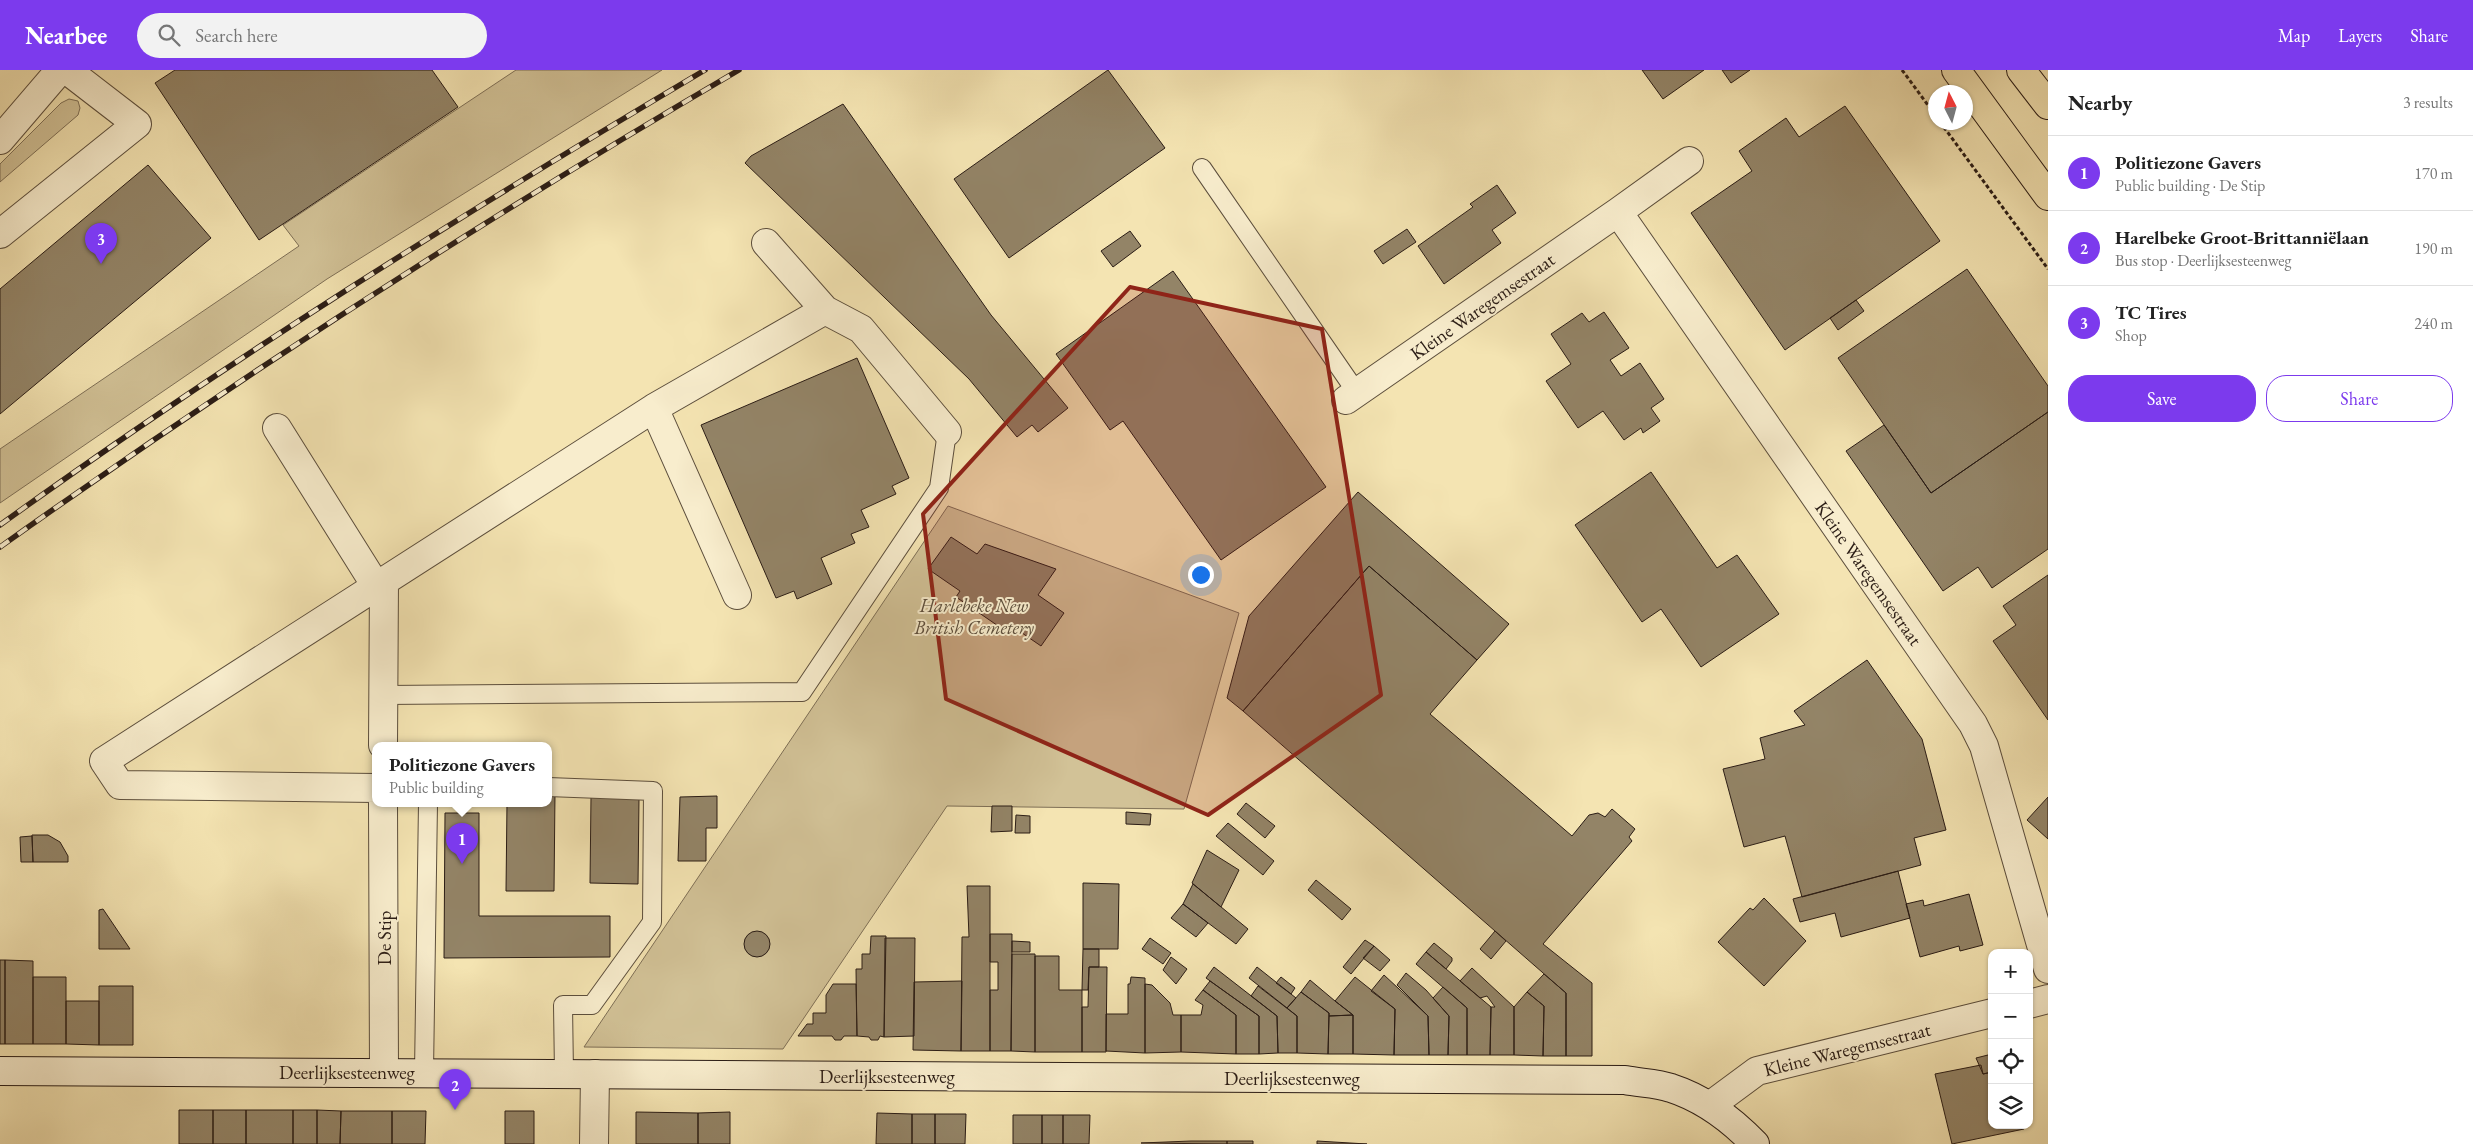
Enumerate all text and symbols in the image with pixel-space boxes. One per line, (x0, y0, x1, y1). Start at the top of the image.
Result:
search box (137, 13, 487, 58)
text: Nearbee (25, 20, 107, 51)
icon: search (155, 21, 183, 49)
text: Search here (195, 23, 278, 48)
text: Map (2278, 24, 2310, 47)
text: Layers (2338, 24, 2382, 47)
text: Share (2410, 24, 2448, 47)
north arrow (1928, 85, 1973, 130)
text: Nearby (2068, 89, 2132, 116)
text: 3 results (2403, 92, 2453, 113)
text: Politiezone Gavers (2115, 150, 2261, 175)
text: 1 (2080, 163, 2088, 184)
text: 170 m (2414, 163, 2453, 184)
text: Public building · De Stip (2115, 175, 2265, 196)
pin: 3 (85, 223, 117, 264)
text: Harelbeke Groot-Brittanniëlaan (2115, 225, 2369, 250)
text: 2 (2080, 238, 2088, 259)
text: 190 m (2414, 238, 2453, 259)
street label: Kleine Waregemsestraat (1405, 247, 1560, 366)
text: Bus stop · Deerlijksesteenweg (2115, 250, 2292, 271)
text: TC Tires (2115, 300, 2187, 325)
text: 3 (2080, 313, 2088, 334)
text: 240 m (2414, 313, 2453, 334)
text: Shop (2115, 325, 2147, 346)
button: Save (2068, 375, 2256, 422)
button: Share (2266, 375, 2453, 422)
street label: Kleine Waregemsestraat (1809, 496, 1928, 651)
your location (1188, 562, 1214, 588)
park label: Harlebeke New British Cemetery (913, 593, 1034, 640)
popup (372, 742, 552, 807)
text: Politiezone Gavers (389, 752, 535, 777)
text: Public building (389, 777, 484, 798)
pin: 1 (446, 823, 478, 864)
street label: De Stip (372, 910, 397, 965)
map controls (1988, 949, 2033, 1129)
button: + (1988, 949, 2033, 994)
button: − (1988, 994, 2033, 1039)
street label: Kleine Waregemsestraat (1761, 1017, 1933, 1082)
button: locate (1988, 1039, 2033, 1084)
street label: Deerlijksesteenweg (279, 1060, 416, 1085)
street label: Deerlijksesteenweg (819, 1064, 956, 1089)
street label: Deerlijksesteenweg (1224, 1066, 1361, 1091)
pin: 2 (439, 1069, 471, 1110)
button: layers (1988, 1084, 2033, 1129)

